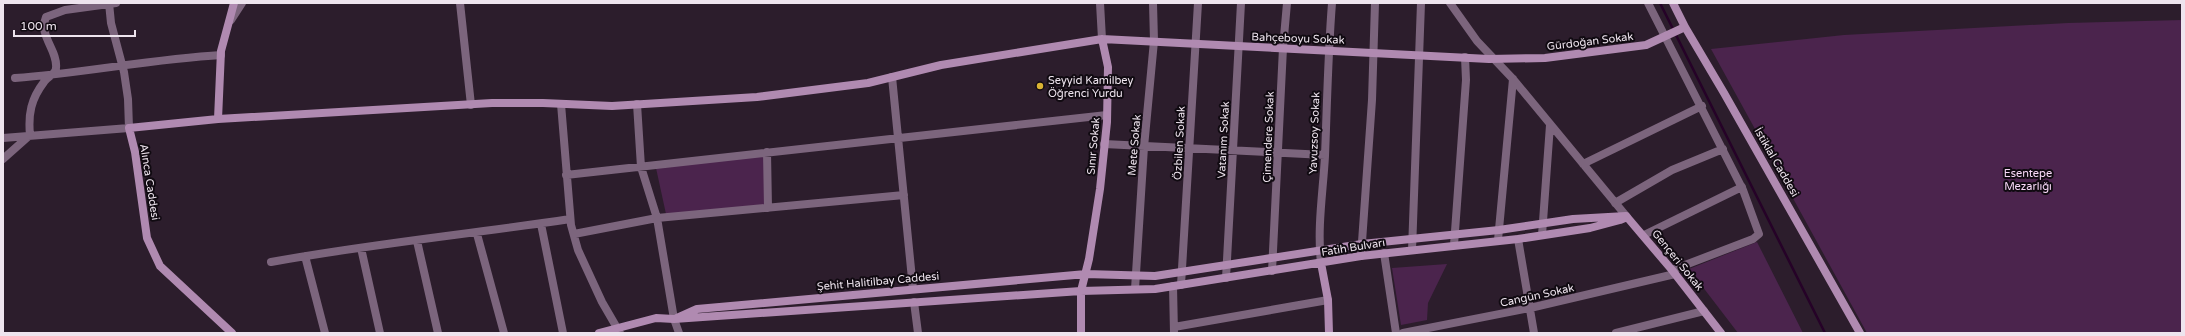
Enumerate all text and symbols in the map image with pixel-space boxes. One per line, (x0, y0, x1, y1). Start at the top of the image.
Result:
scale bar (14, 12, 135, 38)
text: 100 m (20, 19, 57, 33)
street label: Bahçeboyu Sokak (1251, 30, 1345, 47)
street label: Gürdoğan Sokak (1546, 30, 1634, 53)
place label: Seyyid Kamilbey Öğrenci Yurdu (1048, 74, 1134, 100)
marker: Seyyid Kamilbey Öğrenci Yurdu (1035, 81, 1045, 91)
street label: Çimendere Sokak (1260, 91, 1277, 183)
street label: Yavuzsoy Sokak (1307, 92, 1322, 174)
street label: Vatanım Sokak (1215, 101, 1232, 179)
street label: Özbilen Sokak (1171, 106, 1188, 180)
street label: Mete Sokak (1125, 114, 1144, 176)
street label: Sınır Sokak (1085, 117, 1102, 175)
street label: İstiklal Caddesi (1752, 125, 1802, 199)
street label: Alınca Caddesi (137, 143, 162, 221)
park label: Esentepe Mezarlığı (2004, 167, 2052, 193)
street label: Gençeri Sokak (1649, 227, 1706, 293)
street label: Fatih Bulvarı (1320, 236, 1386, 259)
street label: Şehit Halitilbay Caddesi (816, 270, 940, 293)
street label: Cangün Sokak (1499, 281, 1575, 310)

